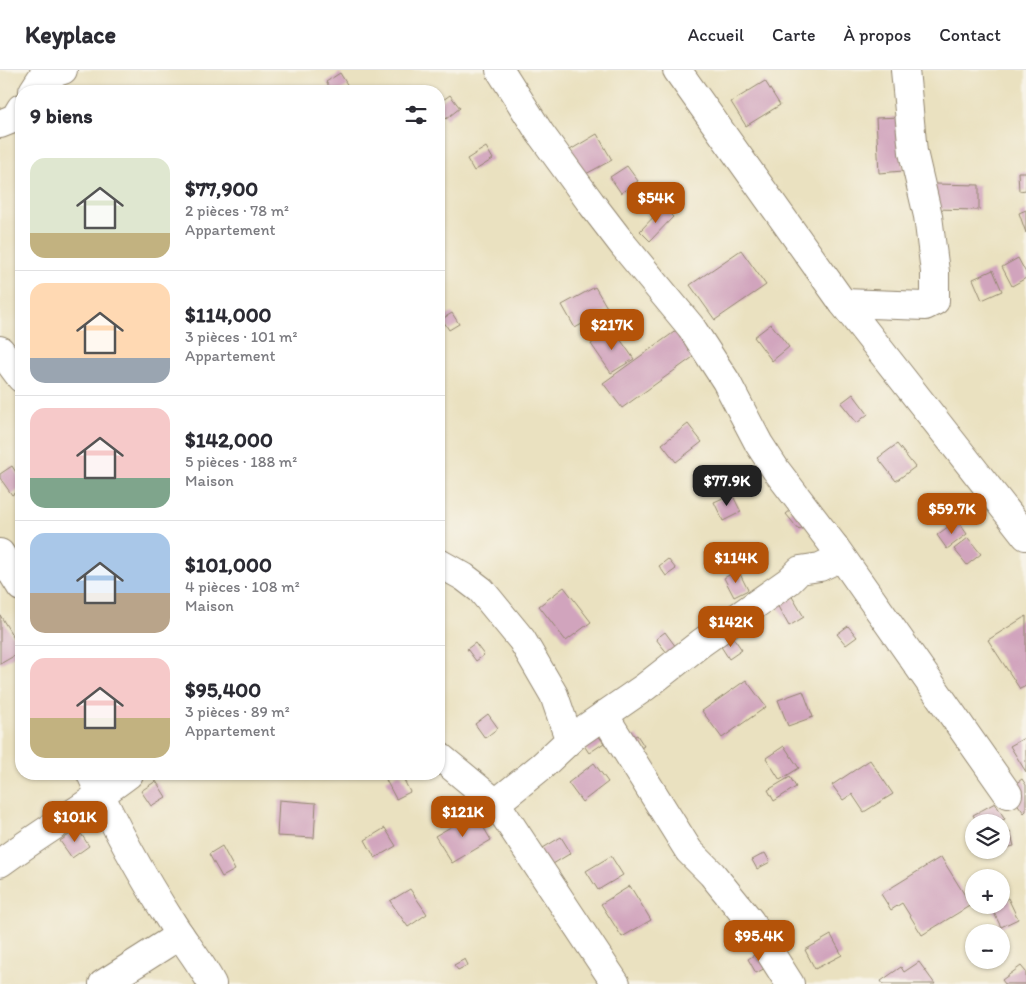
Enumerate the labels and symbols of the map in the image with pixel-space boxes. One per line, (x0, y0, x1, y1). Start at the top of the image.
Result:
pin: $54K (626, 182, 686, 224)
pin: $217K (577, 308, 647, 351)
pin: $77.9K (686, 464, 768, 507)
pin: $59.7K (911, 492, 993, 535)
pin: $114K (701, 542, 771, 584)
pin: $142K (696, 606, 766, 648)
pin: $121K (428, 796, 498, 838)
pin: $101K (40, 800, 110, 843)
pin: $95.4K (718, 920, 800, 962)

